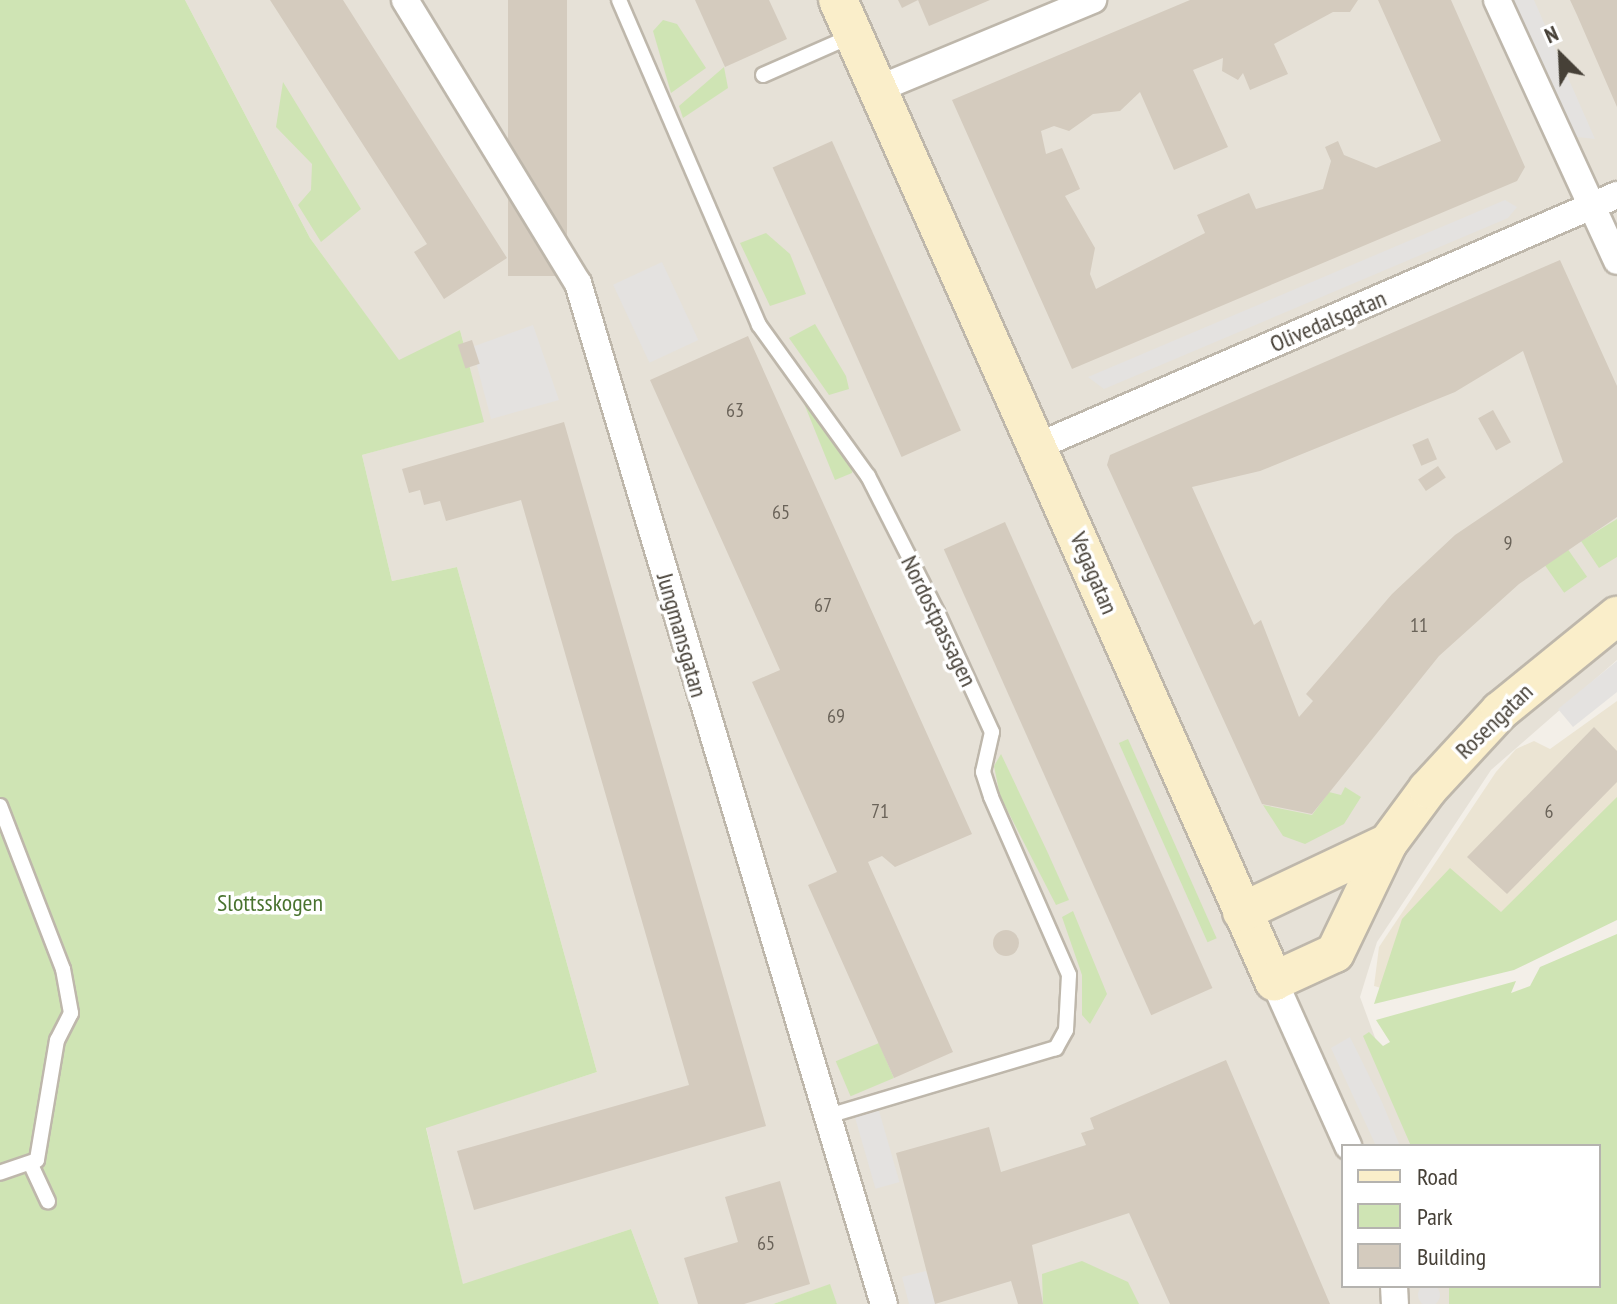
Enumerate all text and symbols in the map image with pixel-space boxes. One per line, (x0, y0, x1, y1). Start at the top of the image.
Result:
north arrow (1521, 16, 1601, 96)
text: N (1540, 19, 1562, 49)
street label: Olivedalsgatan (1265, 284, 1391, 358)
house number: 63 (726, 398, 744, 422)
house number: 65 (772, 500, 790, 524)
street label: Vegagatan (1064, 528, 1124, 618)
house number: 9 (1504, 531, 1512, 555)
street label: Nordostpassagen (895, 551, 983, 691)
street label: Jungmansgatan (651, 570, 713, 700)
house number: 67 (814, 593, 832, 617)
house number: 11 (1410, 613, 1428, 637)
street label: Rosengatan (1449, 677, 1539, 765)
house number: 69 (827, 704, 845, 728)
house number: 71 (871, 799, 889, 823)
house number: 6 (1545, 799, 1553, 823)
park label: Slottsskogen (217, 889, 323, 917)
legend (1341, 1144, 1601, 1288)
text: Road (1417, 1161, 1458, 1192)
text: Park (1417, 1201, 1453, 1232)
house number: 65 (757, 1231, 775, 1255)
text: Building (1417, 1241, 1486, 1272)

